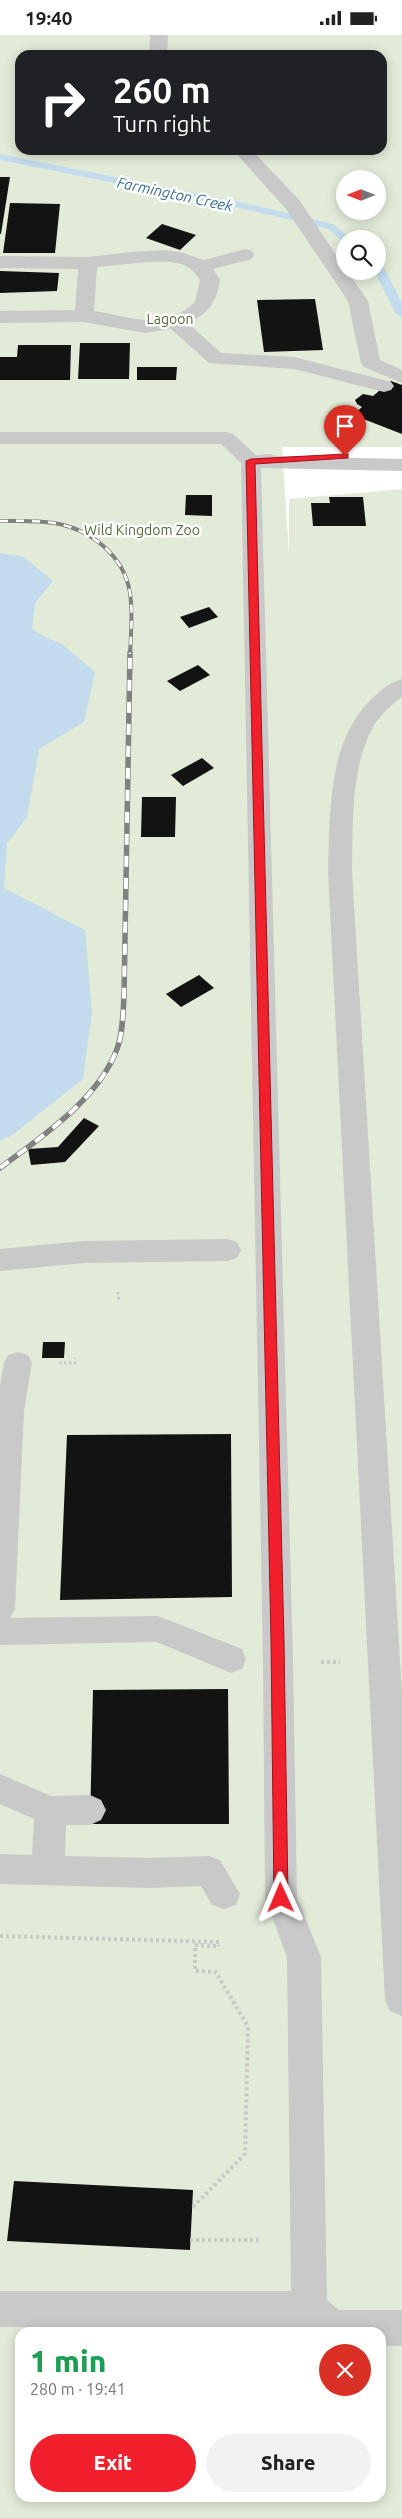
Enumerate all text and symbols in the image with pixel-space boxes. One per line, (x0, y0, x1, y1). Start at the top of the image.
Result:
text: 19:40 (25, 7, 73, 29)
icon: right (30, 70, 95, 135)
text: 260 m (113, 70, 211, 110)
text: Turn right (113, 111, 211, 136)
north arrow (336, 170, 386, 220)
map controls (336, 170, 386, 280)
water label: Farmington Creek (116, 173, 235, 215)
button: search (336, 230, 386, 280)
park label: Lagoon (147, 311, 193, 327)
pin (324, 405, 366, 456)
icon: arrive (331, 412, 359, 440)
park label: Wild Kingdom Zoo (84, 522, 200, 538)
position arrow (254, 1871, 306, 1923)
text: 1 min (30, 2344, 106, 2378)
button: close (319, 2344, 371, 2396)
text: 280 m · 19:41 (30, 2380, 126, 2398)
button: Exit (30, 2434, 196, 2492)
button: Share (206, 2434, 371, 2492)

